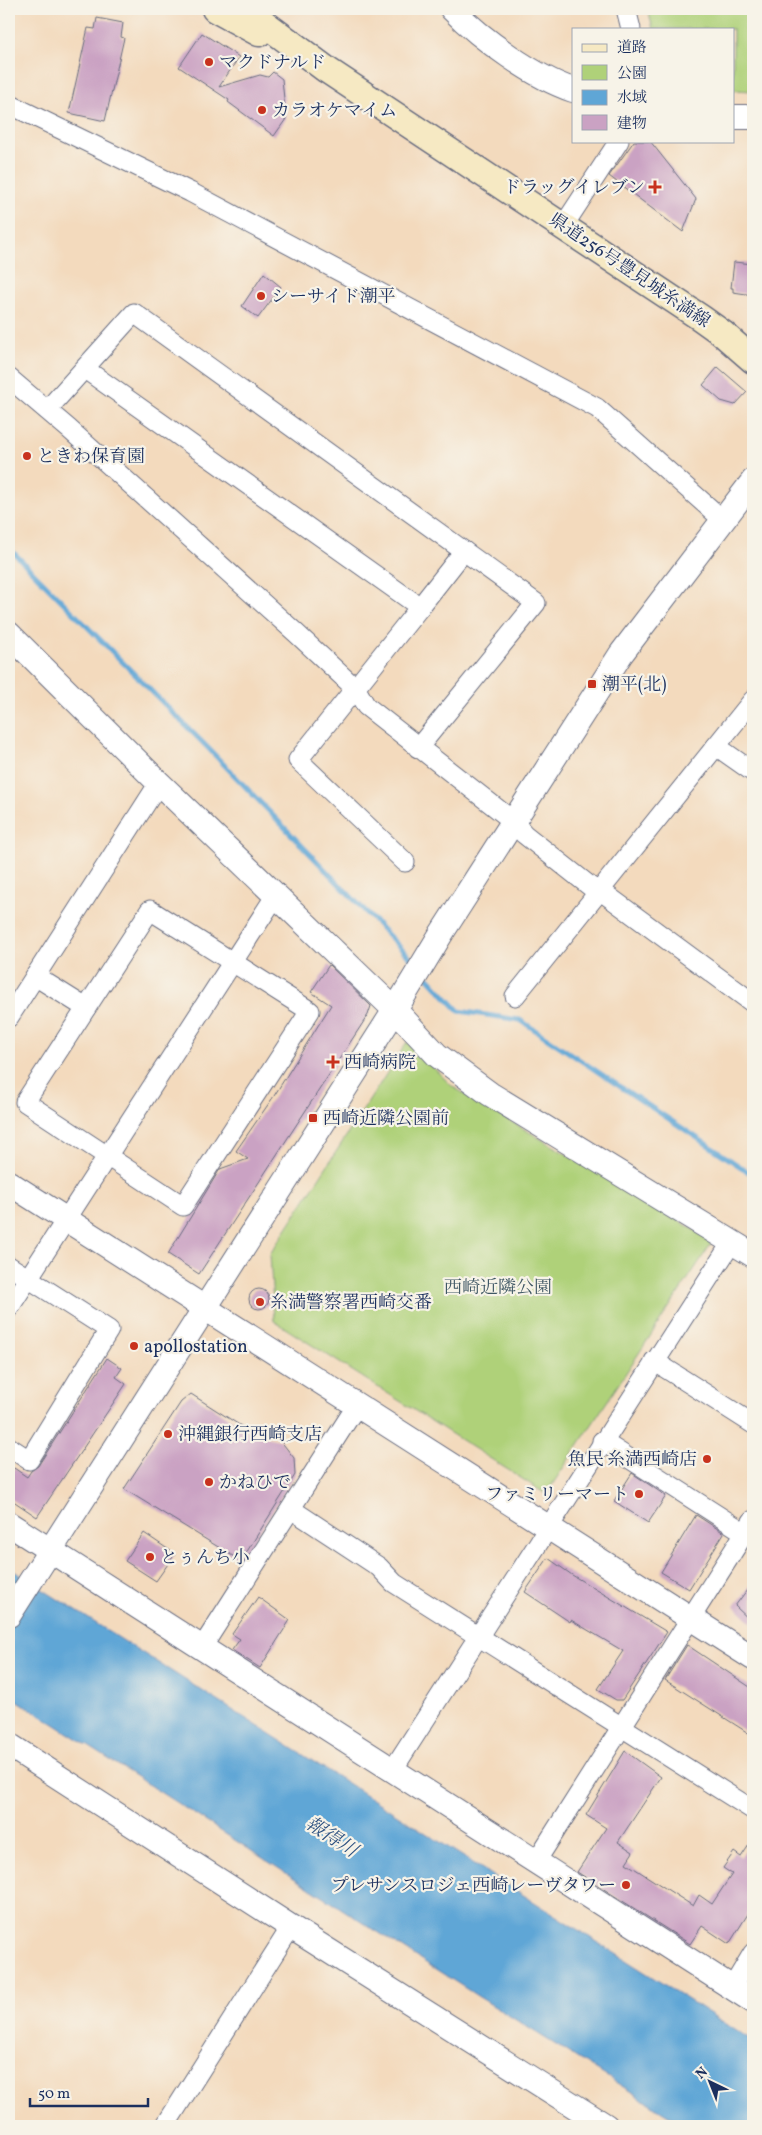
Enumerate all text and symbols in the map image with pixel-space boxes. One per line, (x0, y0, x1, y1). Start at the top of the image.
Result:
legend (572, 28, 734, 142)
text: 道路 (617, 38, 647, 59)
place label: マクドナルド (219, 51, 326, 76)
marker: マクドナルド (203, 56, 215, 68)
text: 公園 (617, 64, 647, 85)
text: 水域 (617, 88, 647, 109)
place label: カラオケマイム (272, 99, 397, 124)
marker: カラオケマイム (256, 104, 268, 116)
text: 建物 (617, 114, 647, 135)
place label: ドラッグイレブン (503, 176, 645, 201)
marker: ドラッグイレブン (649, 181, 661, 193)
street label: 県道256号豊見城糸満線 (544, 208, 715, 335)
place label: シーサイド潮平 (271, 285, 396, 310)
marker: シーサイド潮平 (255, 290, 267, 302)
place label: ときわ保育園 (37, 445, 145, 470)
marker: ときわ保育園 (21, 450, 33, 462)
place label: 潮平(北) (602, 673, 666, 698)
marker: 潮平(北) (586, 678, 598, 690)
place label: 西崎病院 (344, 1051, 416, 1076)
marker: 西崎病院 (326, 1055, 340, 1069)
place label: 西崎近隣公園前 (323, 1107, 449, 1132)
marker: 西崎近隣公園前 (307, 1112, 319, 1124)
park label: 西崎近隣公園 (444, 1276, 552, 1301)
place label: 糸満警察署西崎交番 (270, 1291, 432, 1316)
marker: 糸満警察署西崎交番 (254, 1296, 266, 1308)
place label: apollostation (144, 1335, 248, 1360)
marker: apollostation (128, 1340, 140, 1352)
place label: 沖縄銀行西崎支店 (178, 1423, 322, 1448)
marker: 沖縄銀行西崎支店 (162, 1428, 174, 1440)
place label: 魚民 糸満西崎店 (567, 1448, 697, 1473)
marker: 魚民 糸満西崎店 (701, 1453, 713, 1465)
place label: かねひで (219, 1471, 291, 1496)
marker: かねひで (203, 1476, 215, 1488)
place label: ファミリーマート (485, 1483, 629, 1508)
marker: ファミリーマート (633, 1488, 645, 1500)
place label: とぅんち小 (160, 1546, 250, 1571)
marker: とぅんち小 (144, 1551, 156, 1563)
water label: 報得川 (300, 1811, 364, 1865)
place label: プレサンスロジェ西崎レーヴタワー (331, 1874, 616, 1899)
marker: プレサンスロジェ西崎レーヴタワー (620, 1879, 632, 1891)
north arrow (684, 2058, 734, 2108)
text: N (692, 2063, 712, 2084)
scale bar (30, 2075, 148, 2107)
text: 50 m (38, 2084, 70, 2105)

